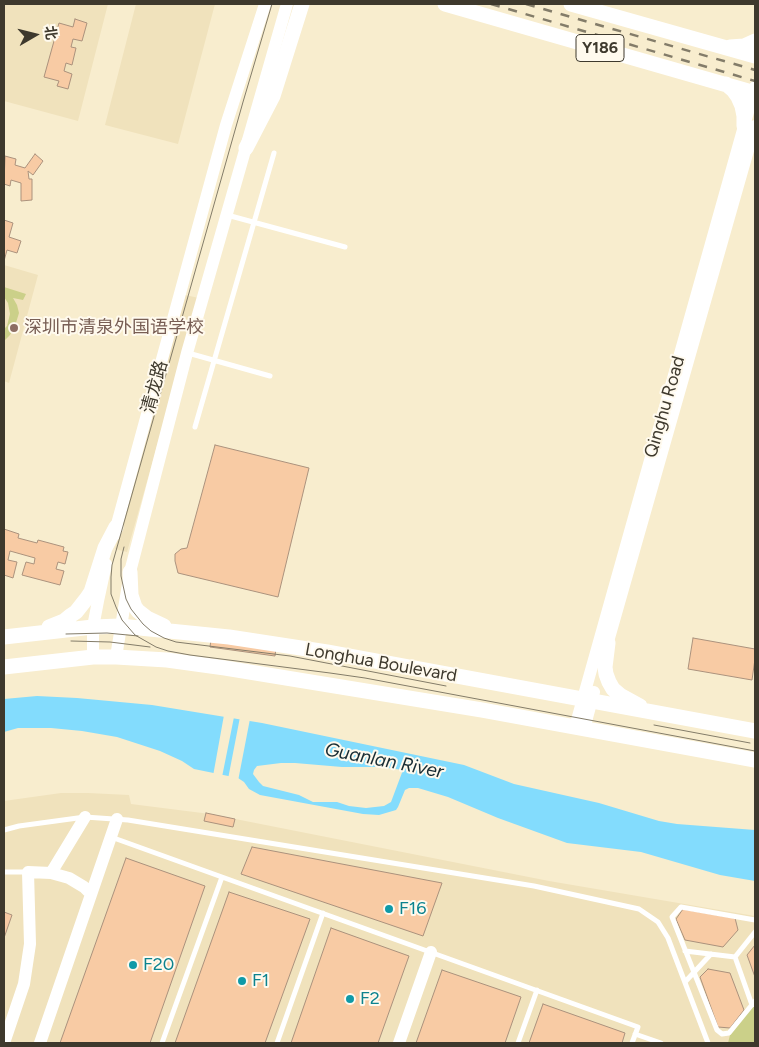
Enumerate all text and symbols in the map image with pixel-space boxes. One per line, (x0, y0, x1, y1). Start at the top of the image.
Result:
north arrow (10, 10, 60, 60)
text: 北 (41, 25, 60, 41)
road number: Y186 (576, 34, 624, 62)
place label: 深圳市清泉外国语学校 (24, 317, 204, 339)
marker: 深圳市清泉外国语学校 (8, 322, 20, 334)
street label: Qinghu Road (640, 354, 690, 460)
street label: 清龙路 (138, 358, 172, 416)
street label: Longhua Boulevard (303, 639, 459, 687)
water label: Guanlan River (323, 738, 445, 784)
place label: F16 (399, 898, 426, 920)
marker: F16 (383, 903, 395, 915)
place label: F20 (143, 954, 174, 976)
marker: F20 (127, 959, 139, 971)
place label: F1 (252, 970, 269, 992)
marker: F1 (236, 975, 248, 987)
place label: F2 (360, 988, 380, 1010)
marker: F2 (344, 993, 356, 1005)

